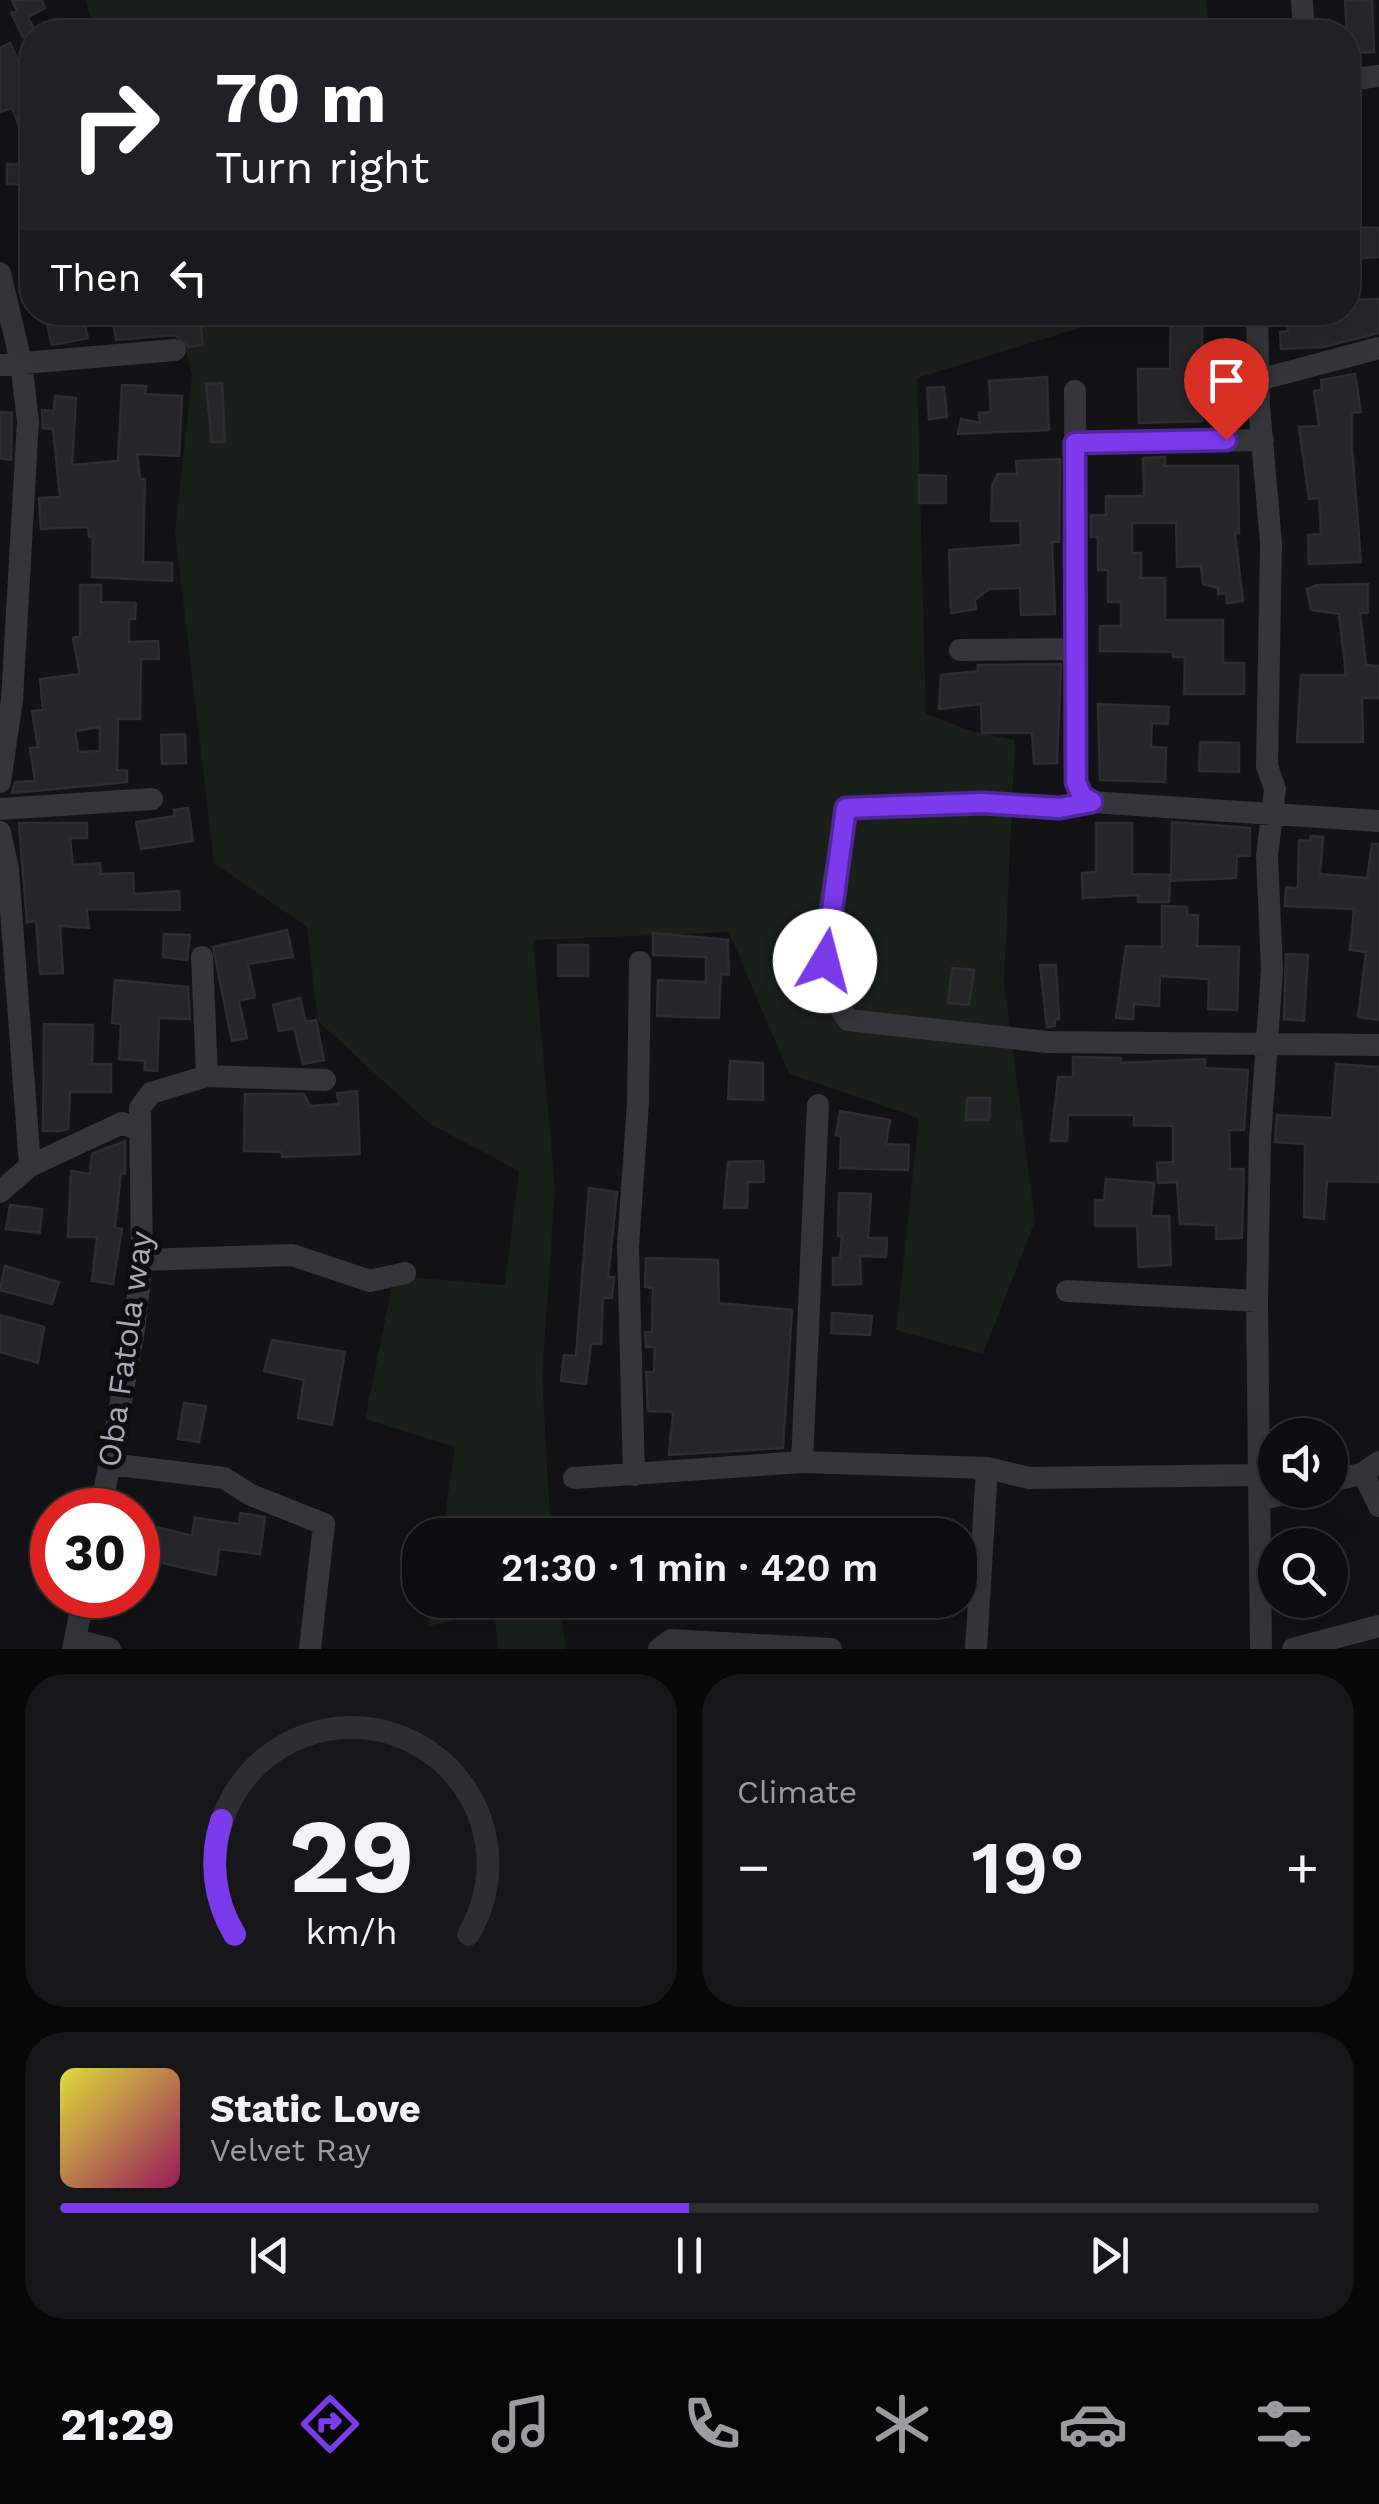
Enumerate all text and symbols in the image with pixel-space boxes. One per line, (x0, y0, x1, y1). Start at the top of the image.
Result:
text: 70 m (215, 57, 387, 139)
icon: right (50, 60, 180, 190)
text: Turn right (215, 141, 429, 194)
icon: left (161, 250, 216, 305)
text: Then (50, 256, 141, 300)
pin (1184, 338, 1269, 441)
icon: arrive (1199, 353, 1254, 408)
position arrow (773, 909, 877, 1013)
street label: Oba Fatola way (90, 1228, 160, 1469)
map controls (1258, 1418, 1348, 1618)
button: sound (1258, 1418, 1348, 1508)
speed limit sign: 30 (30, 1488, 160, 1618)
button: search (1258, 1528, 1348, 1618)
text: 21:30 · 1 min · 420 m (501, 1546, 878, 1590)
text: Climate (737, 1773, 857, 1811)
text: 29 (288, 1795, 414, 1917)
text: 19° (971, 1823, 1085, 1911)
text: − (737, 1835, 770, 1899)
text: + (1286, 1835, 1319, 1899)
text: km/h (305, 1911, 397, 1953)
text: Static Love (210, 2087, 421, 2131)
text: Velvet Ray (210, 2131, 371, 2169)
icon: previous (242, 2228, 297, 2283)
icon: pause (662, 2228, 717, 2283)
icon: next (1082, 2228, 1137, 2283)
icon: directions (295, 2389, 365, 2459)
icon: music (486, 2389, 556, 2459)
icon: phone (677, 2389, 747, 2459)
icon: climate (867, 2389, 937, 2459)
icon: car (1058, 2389, 1128, 2459)
icon: filters (1249, 2389, 1319, 2459)
text: 21:29 (60, 2398, 175, 2451)

